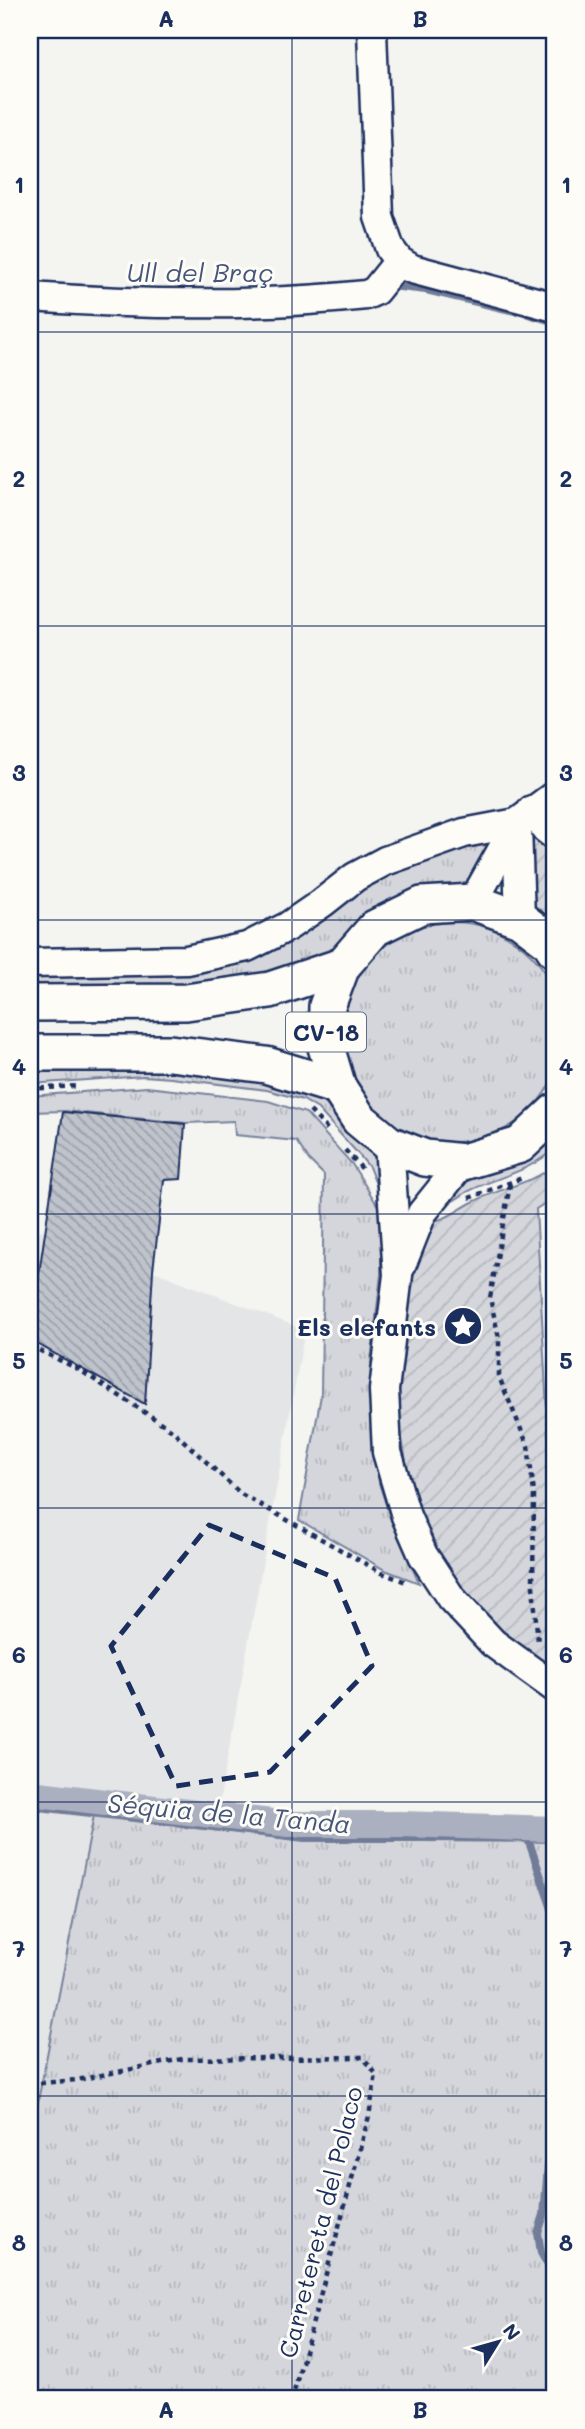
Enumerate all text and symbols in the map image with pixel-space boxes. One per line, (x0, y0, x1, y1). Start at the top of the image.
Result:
text: A (158, 3, 174, 33)
text: B (412, 3, 428, 33)
text: 1 (14, 169, 24, 199)
text: 1 (561, 169, 571, 199)
water label: Ull del Braç (127, 255, 273, 289)
text: 2 (13, 463, 25, 493)
text: 2 (560, 463, 572, 493)
text: 3 (12, 757, 26, 787)
text: 3 (559, 757, 573, 787)
road number: CV-18 (286, 1012, 366, 1051)
text: 4 (12, 1051, 26, 1081)
text: 4 (559, 1051, 573, 1081)
place icon: Els elefants (442, 1305, 484, 1347)
place label: Els elefants (297, 1311, 436, 1342)
text: 5 (12, 1345, 26, 1375)
text: 5 (559, 1345, 573, 1375)
text: 6 (12, 1639, 26, 1669)
text: 6 (559, 1639, 573, 1669)
water label: Séquia de la Tanda (106, 1785, 352, 1841)
text: 7 (13, 1933, 26, 1963)
text: 7 (560, 1933, 573, 1963)
street label: Carretereta del Polaco (271, 2083, 369, 2361)
text: 8 (12, 2227, 26, 2257)
text: 8 (559, 2227, 573, 2257)
north arrow (462, 2306, 532, 2376)
text: N (498, 2318, 526, 2345)
text: A (158, 2394, 174, 2424)
text: B (412, 2394, 428, 2424)

